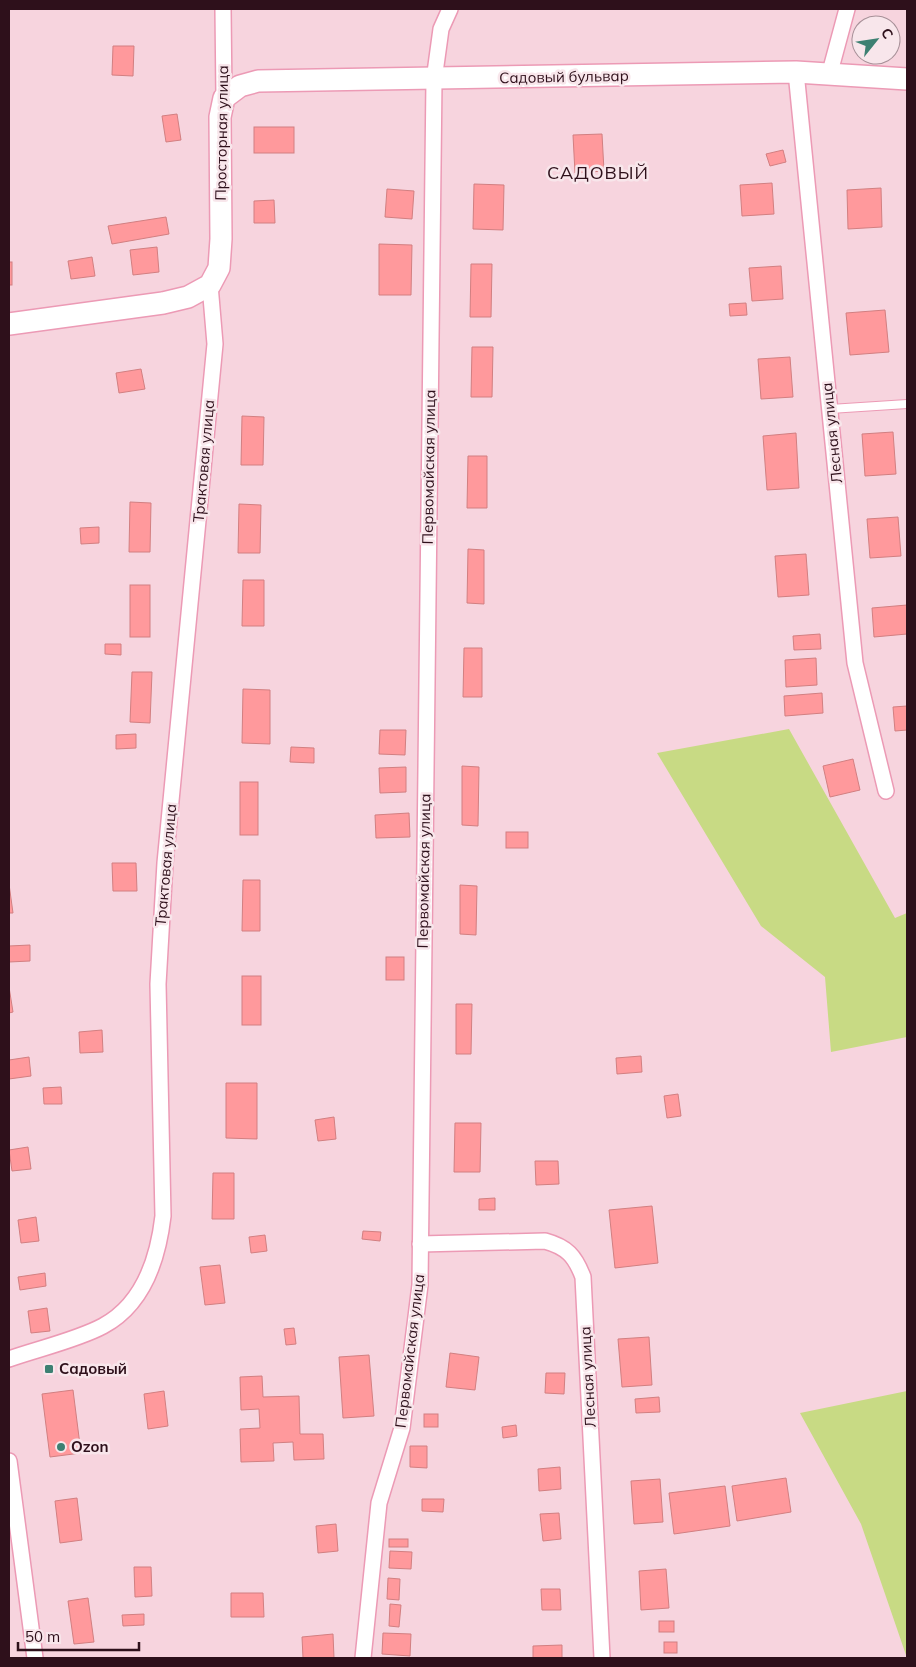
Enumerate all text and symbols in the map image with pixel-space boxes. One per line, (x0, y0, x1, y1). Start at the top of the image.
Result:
north arrow (851, 15, 901, 65)
text: С (877, 25, 897, 42)
street label: Просторная улица (211, 65, 232, 201)
street label: Садовый бульвар (499, 66, 629, 87)
district label: САДОВЫЙ (547, 161, 649, 184)
street label: Лесная улица (817, 382, 846, 484)
street label: Первомайская улица (418, 389, 439, 545)
street label: Трактовая улица (189, 399, 218, 523)
street label: Первомайская улица (413, 793, 434, 949)
street label: Трактовая улица (151, 803, 180, 927)
street label: Первомайская улица (391, 1273, 428, 1429)
street label: Лесная улица (575, 1326, 600, 1428)
place label: Садовый (59, 1359, 127, 1378)
marker: Садовый (43, 1363, 55, 1375)
place label: Ozon (71, 1437, 108, 1456)
marker: Ozon (55, 1441, 67, 1453)
scale bar (18, 1620, 139, 1652)
text: 50 m (25, 1627, 60, 1646)

